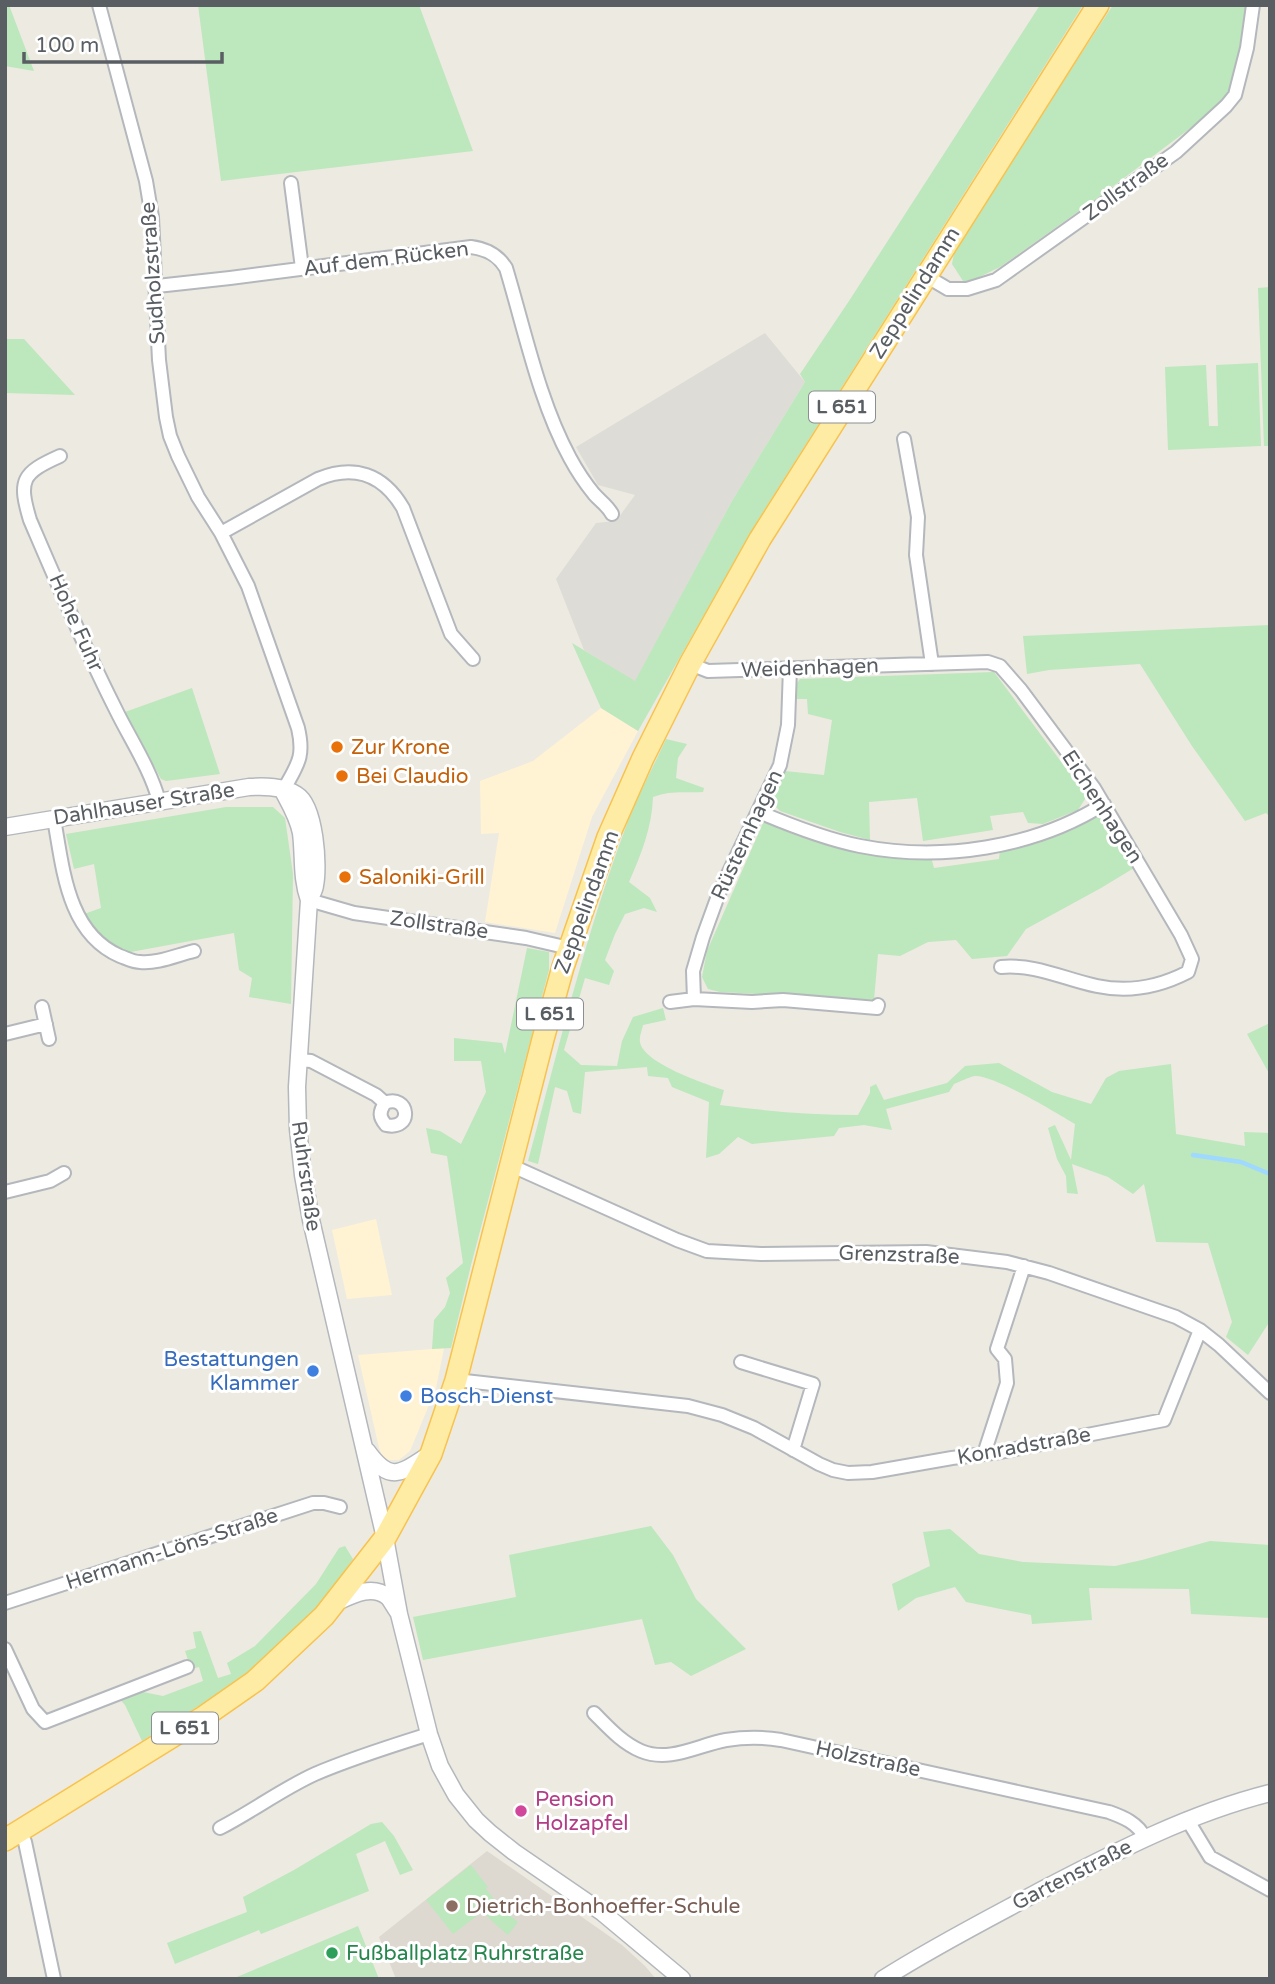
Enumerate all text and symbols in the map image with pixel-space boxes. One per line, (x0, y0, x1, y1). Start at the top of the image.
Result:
scale bar (24, 21, 222, 65)
text: 100 m (35, 33, 99, 58)
street label: Zollstraße (1079, 148, 1174, 226)
street label: Sudholzstraße (136, 201, 170, 345)
street label: Zeppelindamm (865, 223, 965, 363)
street label: Auf dem Rücken (302, 236, 470, 282)
road number: L 651 (809, 392, 875, 422)
street label: Hohe Fuhr (43, 570, 109, 676)
street label: Weidenhagen (741, 653, 879, 683)
place label: Zur Krone (351, 735, 450, 760)
marker: Zur Krone (329, 739, 345, 755)
street label: Eichenhagen (1056, 746, 1148, 868)
place label: Bei Claudio (356, 764, 469, 789)
street label: Rüsternhagen (706, 766, 788, 904)
marker: Bei Claudio (334, 768, 350, 784)
street label: Dahlhauser Straße (52, 777, 237, 831)
street label: Zeppelindamm (550, 827, 624, 977)
place label: Saloniki-Grill (359, 865, 485, 890)
marker: Saloniki-Grill (337, 869, 353, 885)
street label: Zollstraße (388, 906, 490, 944)
road number: L 651 (517, 998, 583, 1030)
street label: Ruhrstraße (286, 1119, 326, 1233)
street label: Grenzstraße (838, 1240, 960, 1270)
place label: Bestattungen Klammer (164, 1347, 299, 1396)
marker: Bestattungen Klammer (305, 1363, 321, 1379)
place label: Bosch-Dienst (420, 1384, 553, 1409)
marker: Bosch-Dienst (398, 1388, 414, 1404)
street label: Konradstraße (955, 1422, 1093, 1470)
street label: Hermann-Löns-Straße (63, 1503, 281, 1595)
road number: L 651 (152, 1712, 218, 1744)
street label: Holzstraße (813, 1736, 923, 1782)
place label: Pension Holzapfel (535, 1787, 629, 1836)
marker: Pension Holzapfel (513, 1803, 529, 1819)
street label: Gartenstraße (1008, 1834, 1136, 1916)
place label: Dietrich-Bonhoeffer-Schule (466, 1894, 741, 1919)
marker: Dietrich-Bonhoeffer-Schule (444, 1898, 460, 1914)
place label: Fußballplatz Ruhrstraße (346, 1941, 584, 1966)
marker: Fußballplatz Ruhrstraße (324, 1945, 340, 1961)

